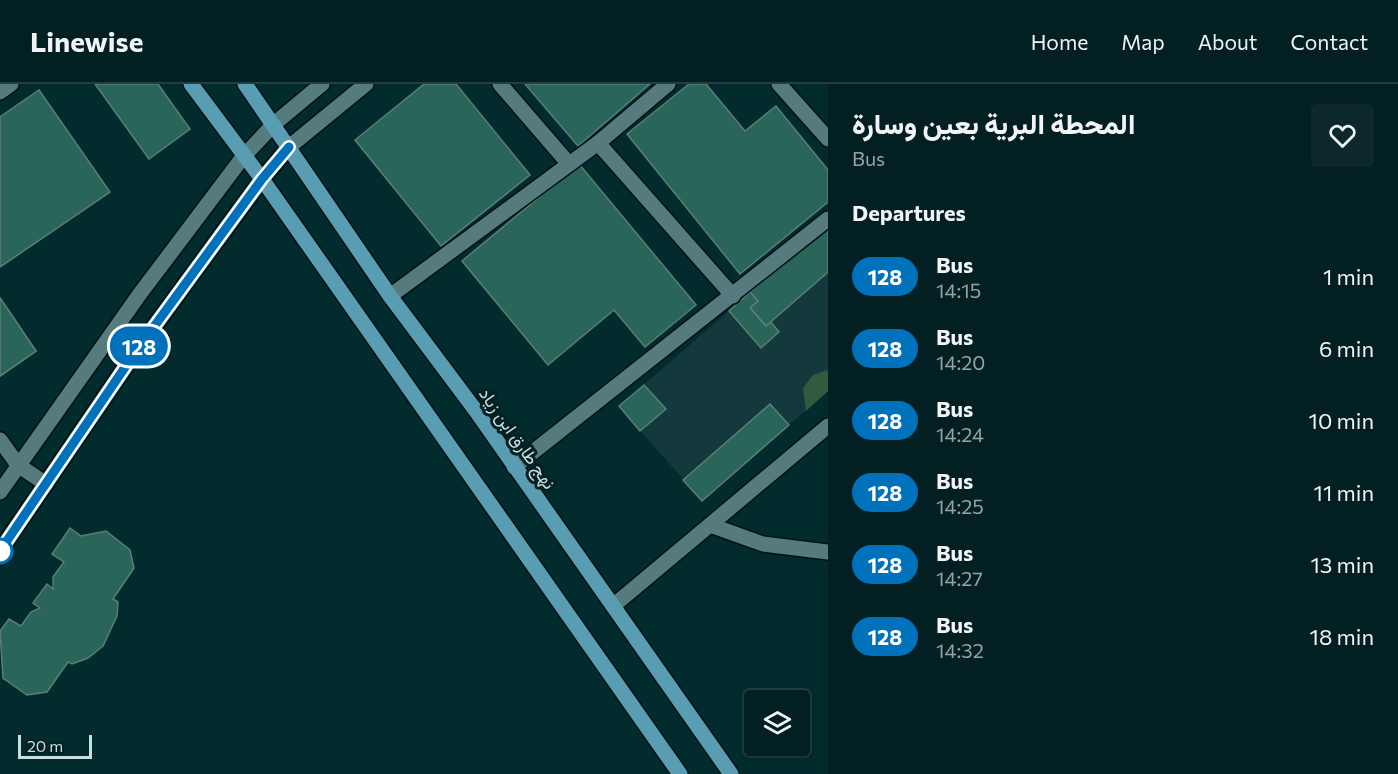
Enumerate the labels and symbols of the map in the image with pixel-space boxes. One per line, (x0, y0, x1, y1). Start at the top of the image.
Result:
line badge: 128 (104, 326, 174, 366)
street label: نهج طارق ابن زياد (473, 383, 561, 494)
unlabelled marker (0, 538, 13, 564)
scale bar (18, 732, 92, 760)

